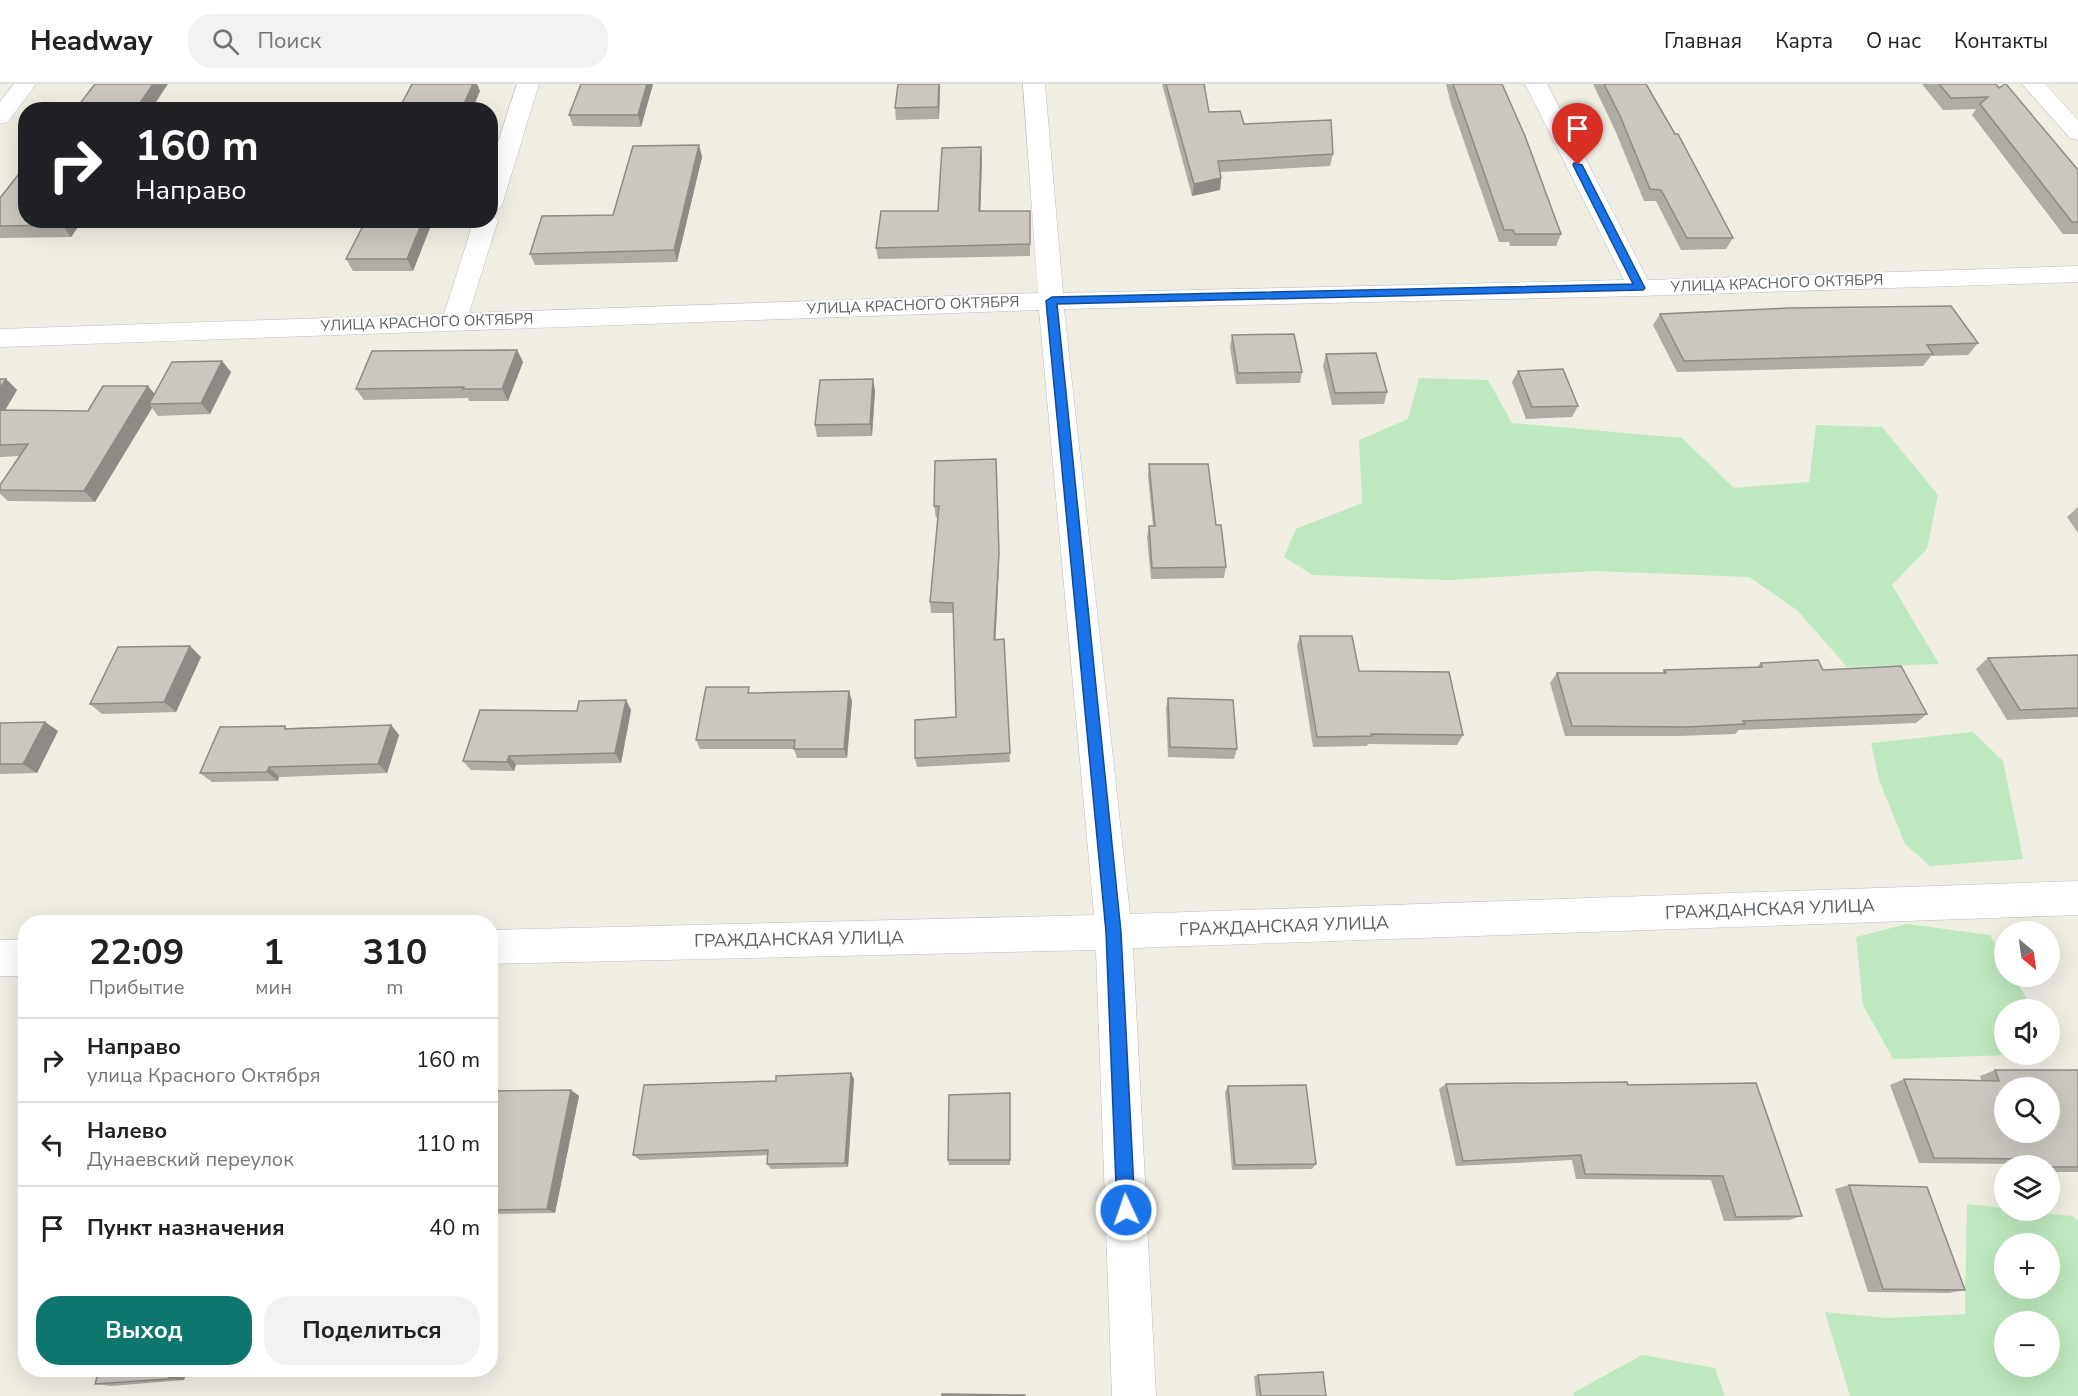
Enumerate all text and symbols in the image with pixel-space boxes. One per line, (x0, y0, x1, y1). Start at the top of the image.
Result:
search box (188, 14, 608, 68)
text: Headway (30, 22, 152, 60)
icon: search (209, 25, 242, 58)
text: Поиск (257, 26, 321, 56)
text: Главная (1664, 27, 1742, 55)
text: Карта (1775, 27, 1833, 55)
text: О нас (1866, 27, 1921, 55)
text: Контакты (1954, 27, 2048, 55)
pin (1552, 103, 1603, 165)
icon: arrive (1561, 112, 1594, 145)
text: 160 m (135, 118, 259, 175)
icon: right (36, 126, 114, 204)
text: Направо (135, 172, 246, 209)
street label: УЛИЦА КРАСНОГО ОКТЯБРЯ (1669, 269, 1884, 297)
street label: УЛИЦА КРАСНОГО ОКТЯБРЯ (805, 291, 1020, 319)
street label: УЛИЦА КРАСНОГО ОКТЯБРЯ (319, 308, 534, 336)
street label: ГРАЖДАНСКАЯ УЛИЦА (1665, 893, 1875, 925)
street label: ГРАЖДАНСКАЯ УЛИЦА (1179, 910, 1389, 942)
north arrow (1994, 921, 2060, 987)
map controls (1994, 921, 2060, 1377)
street label: ГРАЖДАНСКАЯ УЛИЦА (694, 925, 904, 953)
text: 22:09 (89, 928, 184, 977)
text: 1 (263, 928, 284, 977)
text: 310 (363, 928, 427, 977)
text: Прибытие (89, 974, 185, 1001)
text: мин (255, 974, 292, 1001)
text: m (386, 974, 403, 1001)
button: sound (1994, 999, 2060, 1065)
text: Направо (87, 1032, 181, 1062)
icon: right (36, 1044, 69, 1077)
text: 160 m (416, 1045, 480, 1075)
text: улица Красного Октября (87, 1062, 321, 1089)
button: search (1994, 1077, 2060, 1143)
text: Налево (87, 1116, 167, 1146)
icon: left (36, 1128, 69, 1161)
text: 110 m (416, 1129, 480, 1159)
text: Дунаевский переулок (87, 1146, 294, 1173)
button: layers (1994, 1155, 2060, 1221)
position arrow (1094, 1178, 1158, 1242)
icon: arrive (36, 1212, 69, 1245)
text: Пункт назначения (87, 1213, 285, 1243)
text: 40 m (429, 1213, 480, 1243)
button: + (1994, 1233, 2060, 1299)
button: Выход (36, 1296, 252, 1365)
button: Поделиться (264, 1296, 480, 1365)
button: − (1994, 1311, 2060, 1377)

